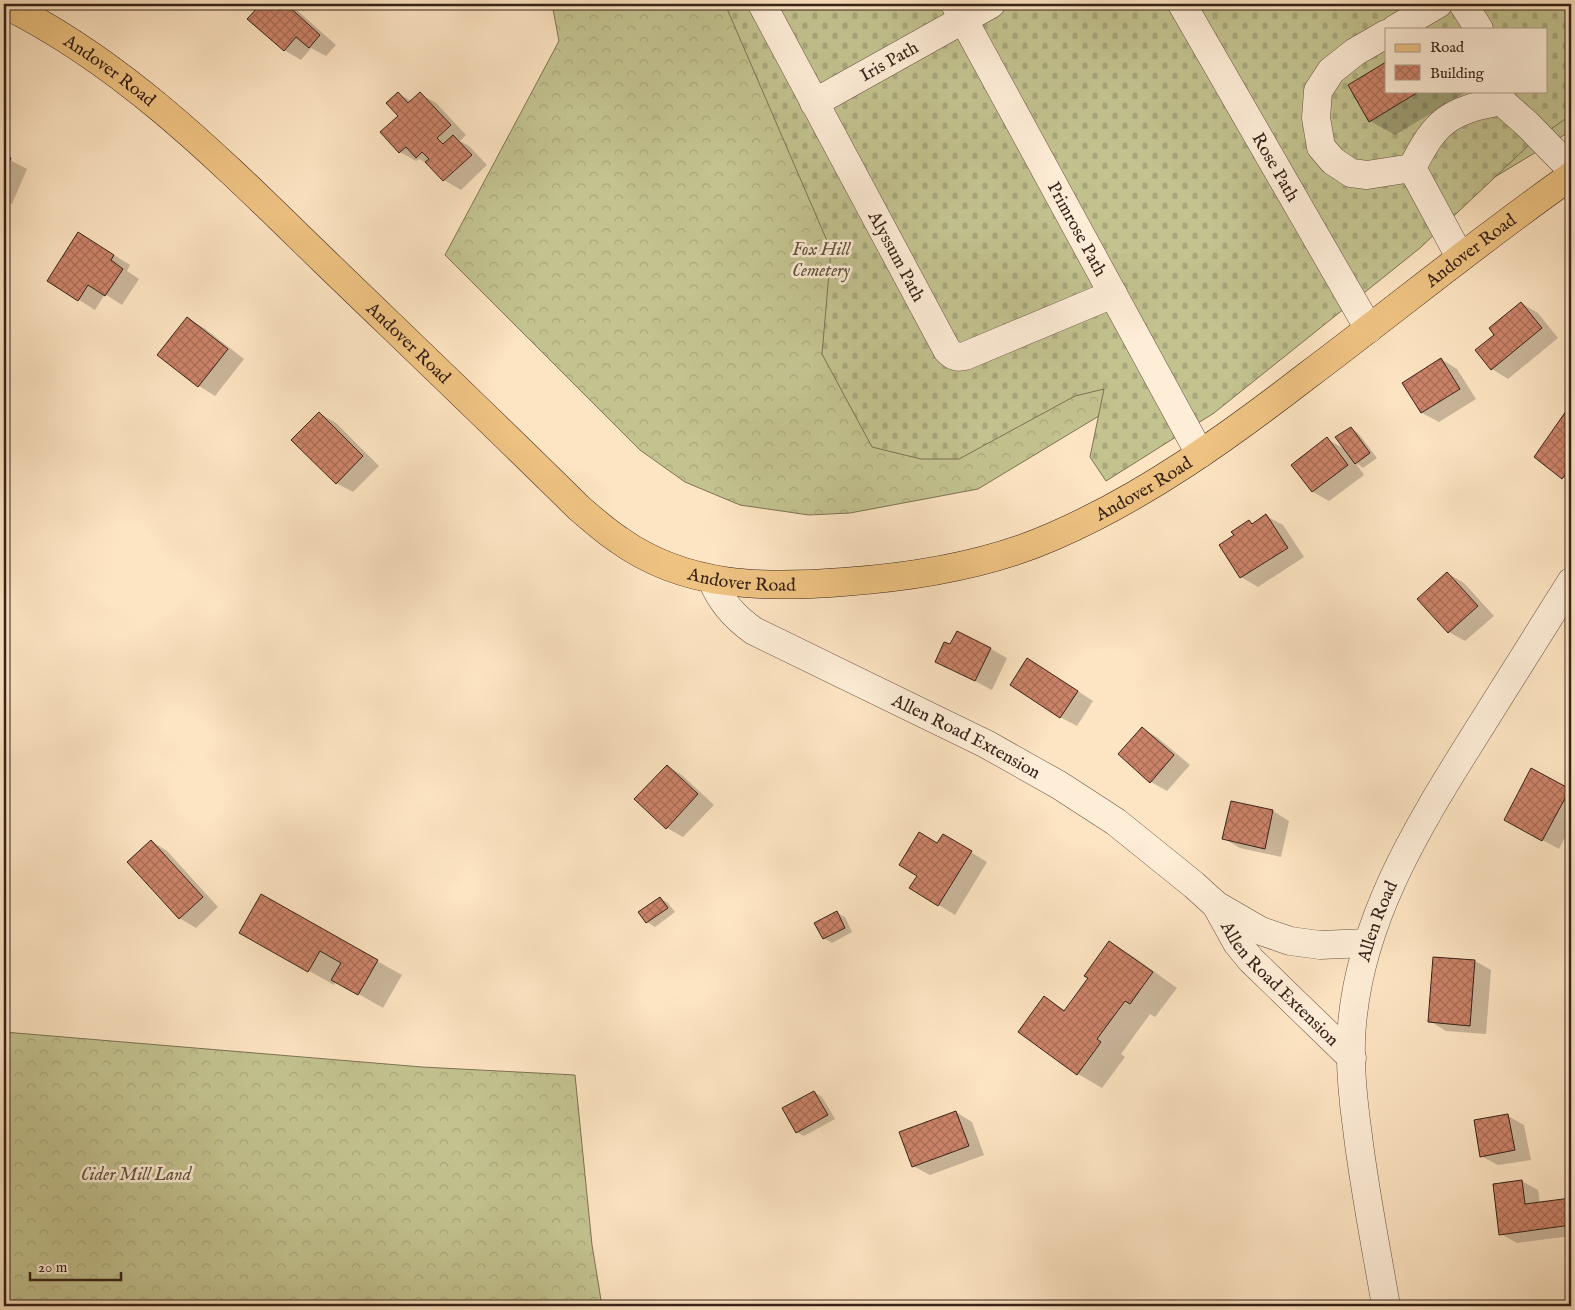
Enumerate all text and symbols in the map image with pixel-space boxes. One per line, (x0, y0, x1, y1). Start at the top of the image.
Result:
legend (1385, 28, 1548, 92)
street label: Andover Road (58, 30, 160, 113)
street label: Iris Path (857, 37, 923, 88)
text: Road (1430, 38, 1465, 57)
text: Building (1430, 64, 1485, 83)
street label: Rose Path (1246, 129, 1304, 207)
street label: Primrose Path (1041, 178, 1111, 281)
street label: Alyssum Path (861, 207, 929, 307)
street label: Andover Road (1421, 209, 1522, 294)
park label: Fox Hill Cemetery (792, 239, 852, 283)
street label: Andover Road (360, 297, 455, 390)
street label: Andover Road (1091, 452, 1197, 528)
street label: Andover Road (684, 563, 796, 598)
street label: Allen Road Extension (887, 689, 1044, 785)
street label: Allen Road (1353, 877, 1404, 965)
street label: Allen Road Extension (1214, 917, 1343, 1052)
park label: Cider Mill Land (81, 1164, 193, 1187)
scale bar (30, 1250, 121, 1282)
text: 20 m (38, 1258, 68, 1277)

